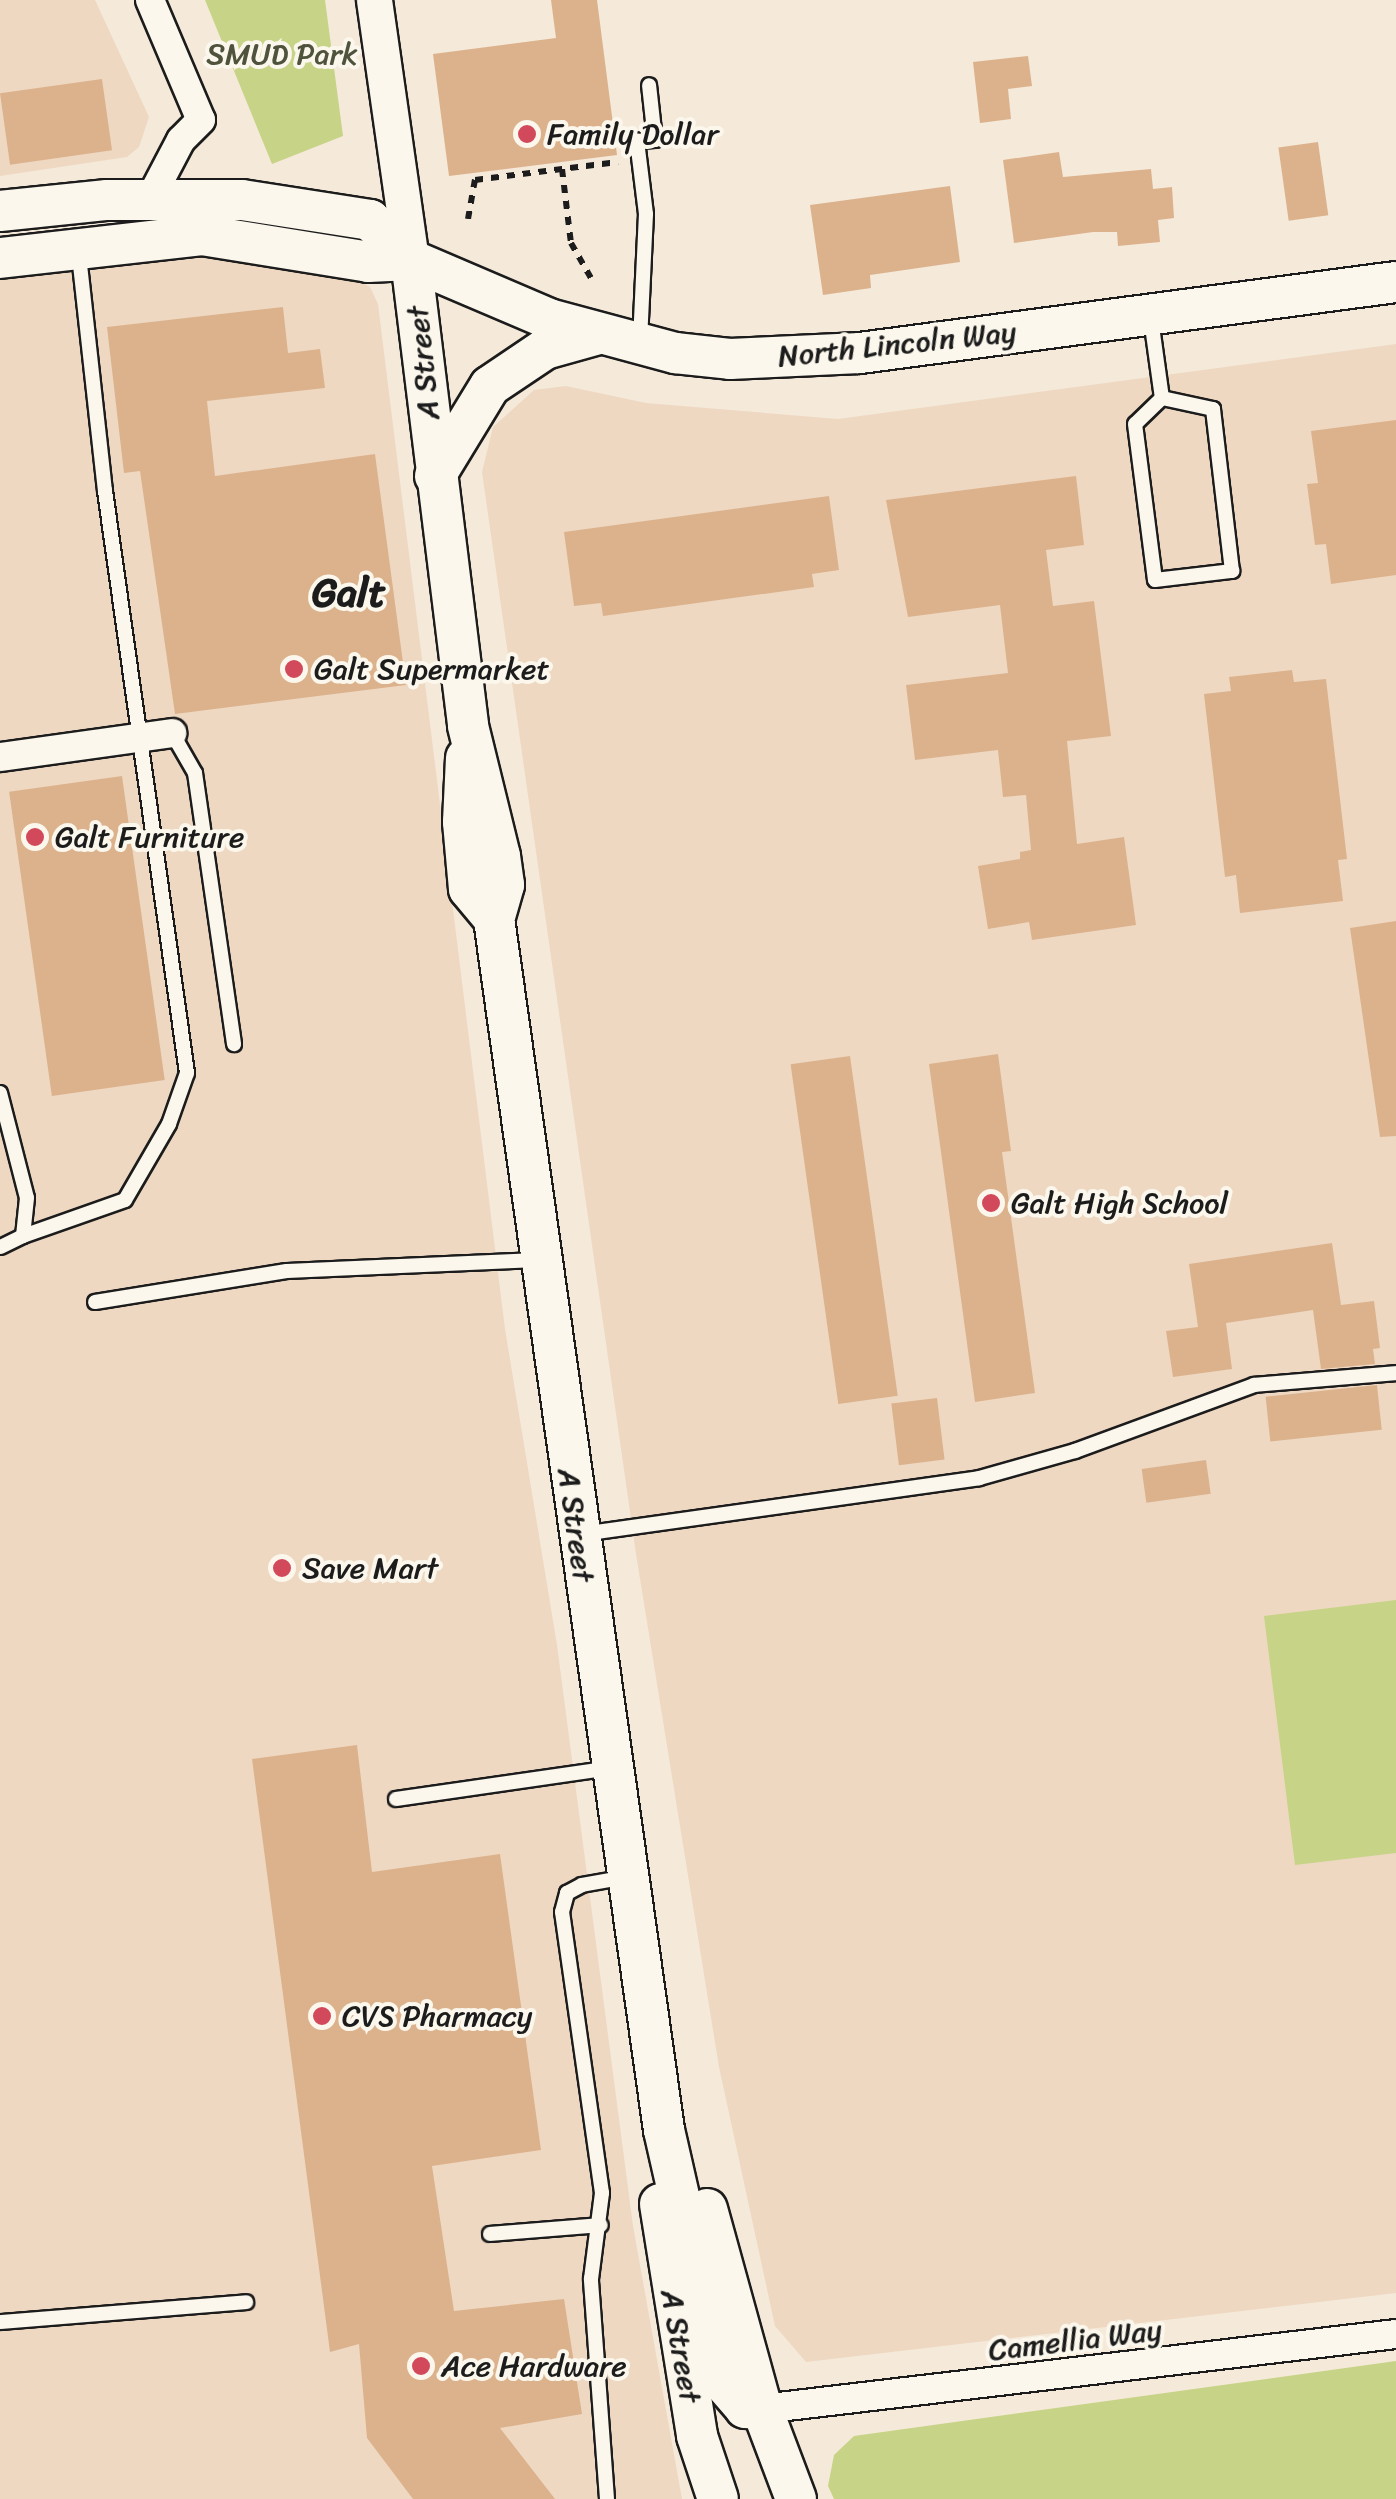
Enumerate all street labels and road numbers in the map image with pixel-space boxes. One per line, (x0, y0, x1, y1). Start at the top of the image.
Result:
street label: A Street (399, 304, 447, 422)
street label: North Lincoln Way (776, 314, 1018, 374)
street label: A Street (550, 1466, 602, 1584)
street label: A Street (653, 2286, 709, 2406)
street label: Camellia Way (986, 2312, 1164, 2368)

